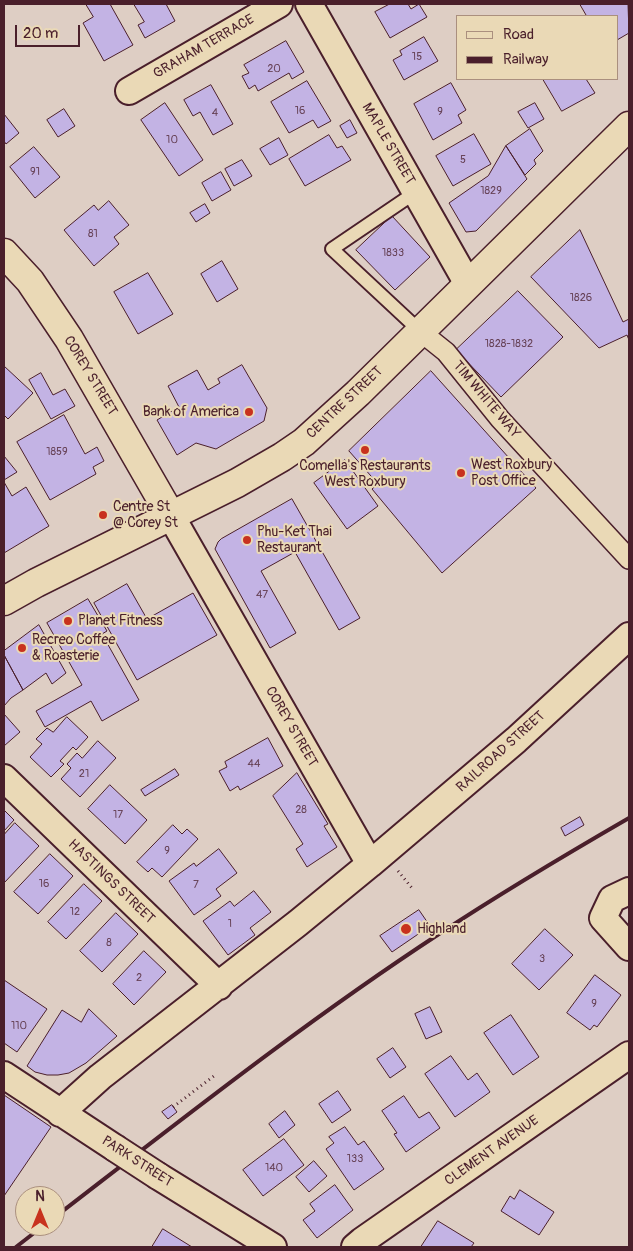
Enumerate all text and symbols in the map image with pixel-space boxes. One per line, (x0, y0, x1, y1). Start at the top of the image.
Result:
street label: GRAHAM TERRACE (151, 11, 257, 83)
scale bar (18, 15, 82, 47)
legend (456, 15, 618, 80)
text: 20 m (23, 24, 58, 43)
text: Road (503, 25, 534, 44)
house number: 15 (412, 50, 422, 64)
text: Railway (503, 50, 548, 69)
house number: 20 (267, 62, 281, 76)
street label: MAPLE STREET (358, 100, 418, 188)
house number: 16 (295, 104, 305, 118)
house number: 9 (437, 105, 443, 119)
house number: 4 (212, 106, 218, 120)
house number: 10 (166, 133, 178, 147)
house number: 5 (460, 153, 466, 167)
house number: 91 (30, 165, 40, 179)
house number: 1829 (480, 184, 502, 198)
house number: 81 (88, 227, 98, 241)
house number: 1833 (382, 246, 404, 260)
house number: 1826 (570, 291, 592, 305)
street label: COREY STREET (60, 333, 120, 419)
house number: 1828-1832 (485, 337, 533, 351)
street label: TIM WHITE WAY (449, 358, 523, 442)
street label: CENTRE STREET (303, 363, 387, 443)
place label: Bank of America (143, 404, 239, 420)
marker: Bank of America (243, 406, 255, 418)
marker: Comella's Restaurants West Roxbury (359, 444, 371, 456)
house number: 1859 (46, 445, 68, 459)
place label: West Roxbury Post Office (471, 457, 552, 490)
place label: Comella's Restaurants West Roxbury (299, 458, 431, 491)
marker: West Roxbury Post Office (455, 467, 467, 479)
place label: Centre St @ Corey St (113, 499, 178, 532)
marker: Centre St @ Corey St (97, 509, 109, 521)
place label: Phu-Ket Thai Restaurant (257, 524, 332, 556)
marker: Phu-Ket Thai Restaurant (241, 534, 253, 546)
house number: 47 (256, 588, 268, 602)
place label: Planet Fitness (78, 613, 163, 629)
marker: Planet Fitness (62, 615, 74, 627)
place label: Recreo Coffee & Roasterie (32, 632, 115, 664)
marker: Recreo Coffee & Roasterie (16, 642, 28, 654)
street label: COREY STREET (261, 684, 321, 770)
street label: RAILROAD STREET (453, 708, 549, 796)
house number: 44 (248, 757, 260, 771)
house number: 21 (79, 767, 89, 781)
house number: 28 (295, 803, 307, 817)
house number: 17 (113, 808, 123, 822)
street label: HASTINGS STREET (64, 836, 158, 928)
house number: 9 (164, 844, 170, 858)
house number: 16 (39, 877, 49, 891)
house number: 7 (193, 878, 199, 892)
house number: 12 (70, 905, 80, 919)
house number: 1 (228, 917, 232, 931)
place label: Highland (417, 921, 466, 937)
marker: Highland (399, 922, 413, 936)
house number: 8 (106, 936, 112, 950)
house number: 3 (539, 952, 545, 966)
house number: 2 (136, 971, 142, 985)
house number: 9 (591, 997, 597, 1011)
house number: 110 (11, 1019, 27, 1033)
street label: CLEMENT AVENUE (442, 1112, 542, 1190)
street label: PARK STREET (98, 1133, 176, 1191)
house number: 133 (347, 1152, 363, 1166)
house number: 140 (265, 1161, 283, 1175)
north arrow (15, 1186, 65, 1236)
text: N (35, 1188, 45, 1205)

